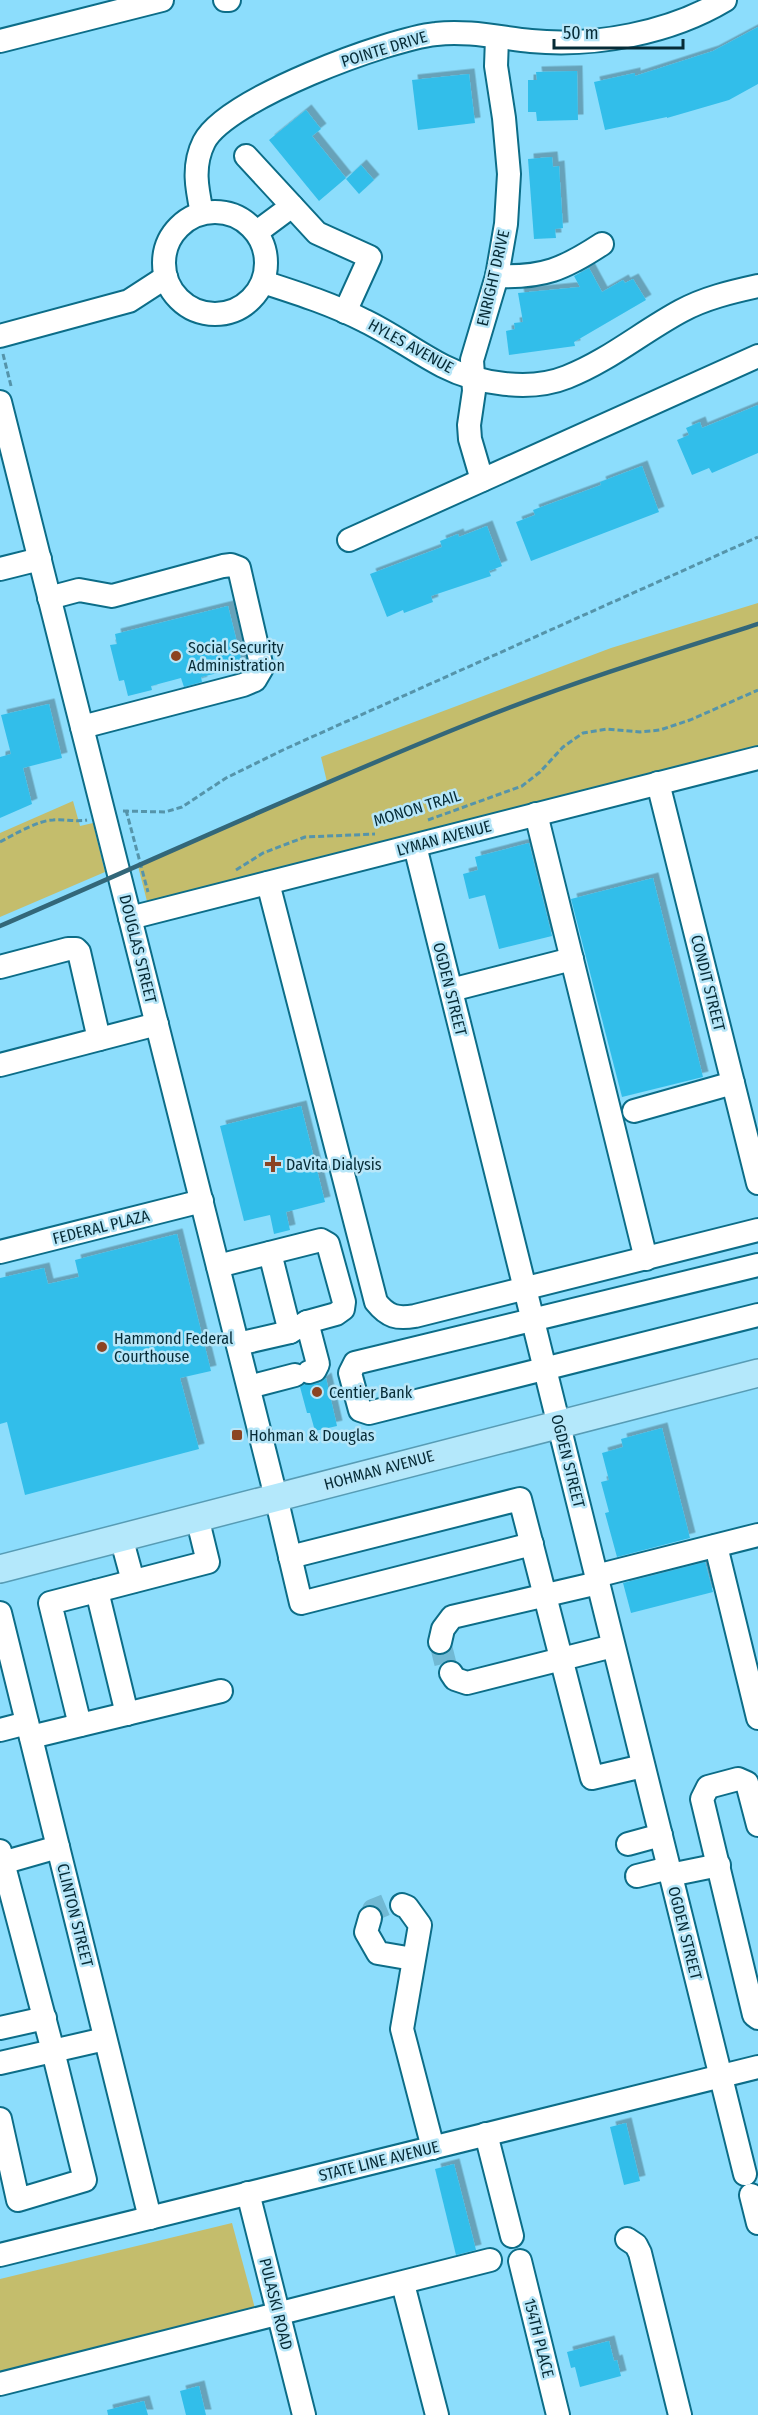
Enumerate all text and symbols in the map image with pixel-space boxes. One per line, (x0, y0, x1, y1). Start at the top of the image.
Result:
scale bar (554, 12, 683, 50)
text: 50 m (563, 22, 599, 44)
street label: POINTE DRIVE (339, 27, 429, 71)
street label: ENRIGHT DRIVE (473, 228, 513, 328)
street label: HYLES AVENUE (365, 315, 457, 377)
place label: Social Security Administration (188, 638, 285, 675)
marker: Social Security Administration (169, 649, 183, 663)
street label: MONON TRAIL (371, 786, 463, 830)
street label: LYMAN AVENUE (395, 816, 493, 860)
street label: DOUGLAS STREET (115, 893, 161, 1006)
street label: CONDIT STREET (687, 933, 729, 1034)
street label: OGDEN STREET (429, 940, 471, 1038)
marker: DaVita Dialysis (264, 1155, 282, 1173)
place label: DaVita Dialysis (286, 1155, 382, 1174)
street label: FEDERAL PLAZA (51, 1206, 152, 1248)
place label: Hammond Federal Courthouse (114, 1329, 233, 1366)
marker: Hammond Federal Courthouse (95, 1340, 109, 1354)
place label: Centier Bank (329, 1383, 413, 1402)
marker: Centier Bank (310, 1385, 324, 1399)
street label: OGDEN STREET (547, 1412, 589, 1510)
place label: Hohman & Douglas (249, 1426, 375, 1445)
marker: Hohman & Douglas (230, 1428, 244, 1442)
street label: HOHMAN AVENUE (322, 1446, 436, 1494)
street label: CLINTON STREET (53, 1861, 97, 1969)
street label: OGDEN STREET (664, 1884, 706, 1982)
street label: STATE LINE AVENUE (317, 2137, 441, 2185)
street label: PULASKI ROAD (255, 2256, 297, 2352)
street label: 154TH PLACE (520, 2297, 558, 2379)

